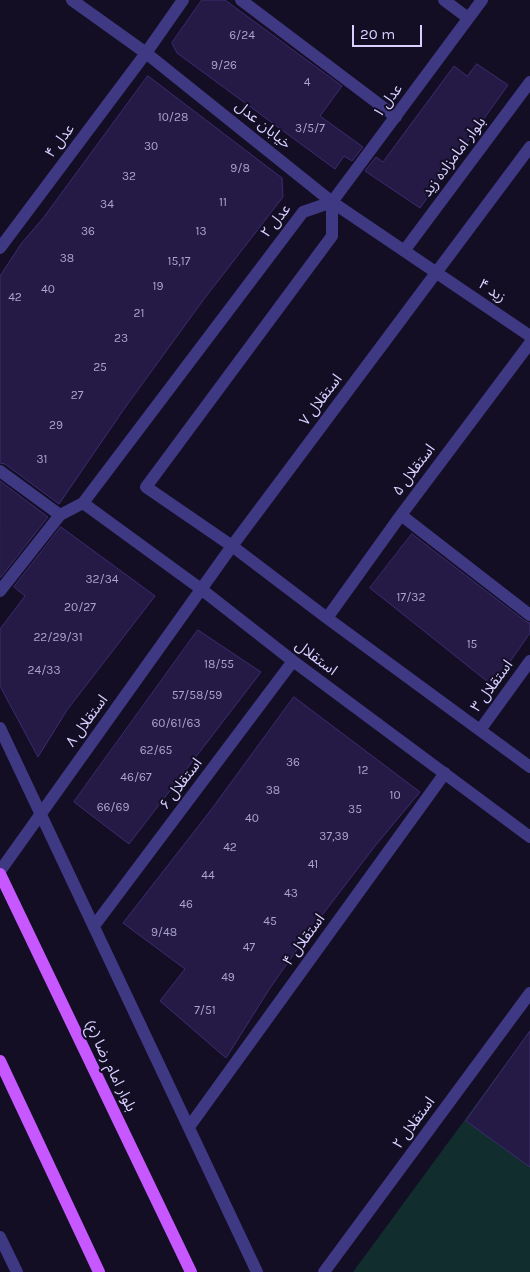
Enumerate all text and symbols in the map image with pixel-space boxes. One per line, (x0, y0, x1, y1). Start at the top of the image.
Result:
scale bar (355, 15, 425, 47)
text: 20 m (360, 25, 395, 43)
house number: 6/24 (229, 29, 255, 43)
house number: 9/26 (211, 59, 237, 73)
house number: 4 (304, 76, 310, 90)
street label: عدل ۱ (369, 80, 407, 122)
street label: خیابان عدل (231, 97, 295, 153)
house number: 10/28 (158, 111, 188, 125)
street label: بلوار امامزاده زید (418, 113, 490, 201)
street label: عدل ۴ (41, 120, 79, 162)
house number: 3/5/7 (295, 122, 325, 136)
house number: 30 (144, 140, 158, 154)
house number: 9/8 (230, 162, 250, 176)
house number: 32 (122, 170, 136, 184)
house number: 11 (219, 196, 227, 210)
house number: 34 (100, 198, 114, 212)
street label: عدل ۲ (257, 201, 295, 241)
house number: 36 (81, 225, 95, 239)
house number: 13 (195, 225, 207, 239)
house number: 38 (60, 252, 74, 266)
house number: 15,17 (168, 255, 190, 269)
street label: زید ۴ (475, 275, 509, 307)
house number: 19 (153, 280, 163, 294)
house number: 40 (41, 283, 55, 297)
house number: 42 (8, 291, 22, 305)
house number: 21 (134, 307, 144, 321)
house number: 23 (114, 332, 128, 346)
house number: 25 (93, 361, 107, 375)
street label: استقلال ۷ (296, 371, 346, 429)
house number: 27 (71, 389, 83, 403)
house number: 29 (49, 419, 63, 433)
street label: استقلال ۵ (389, 441, 439, 499)
house number: 31 (36, 453, 48, 467)
house number: 32/34 (85, 573, 119, 587)
house number: 17/32 (397, 591, 425, 605)
house number: 20/27 (64, 601, 96, 615)
house number: 22/29/31 (33, 631, 83, 645)
street label: استقلال (292, 636, 340, 680)
house number: 15 (467, 638, 477, 652)
street label: استقلال ۳ (467, 656, 517, 716)
house number: 18/55 (204, 658, 234, 672)
house number: 24/33 (27, 664, 61, 678)
house number: 57/58/59 (172, 689, 222, 703)
street label: استقلال ۸ (62, 691, 112, 751)
house number: 60/61/63 (151, 717, 201, 731)
house number: 62/65 (140, 744, 172, 758)
street label: استقلال ۶ (156, 755, 206, 813)
house number: 36 (286, 756, 300, 770)
house number: 12 (358, 764, 368, 778)
house number: 46/67 (120, 771, 152, 785)
house number: 38 (266, 784, 280, 798)
house number: 10 (389, 789, 401, 803)
house number: 66/69 (97, 801, 129, 815)
house number: 35 (348, 803, 362, 817)
house number: 40 (245, 812, 259, 826)
house number: 37,39 (319, 830, 349, 844)
house number: 42 (223, 841, 237, 855)
house number: 41 (308, 858, 318, 872)
house number: 44 (201, 869, 215, 883)
house number: 43 (284, 887, 298, 901)
house number: 46 (179, 898, 193, 912)
street label: استقلال ۴ (279, 910, 329, 970)
house number: 45 (263, 915, 277, 929)
house number: 9/48 (151, 926, 177, 940)
house number: 47 (243, 941, 255, 955)
house number: 49 (221, 971, 235, 985)
house number: 7/51 (194, 1004, 216, 1018)
street label: بلوار امام رضا (ع) (80, 1017, 140, 1115)
street label: استقلال ۲ (389, 1093, 439, 1153)

